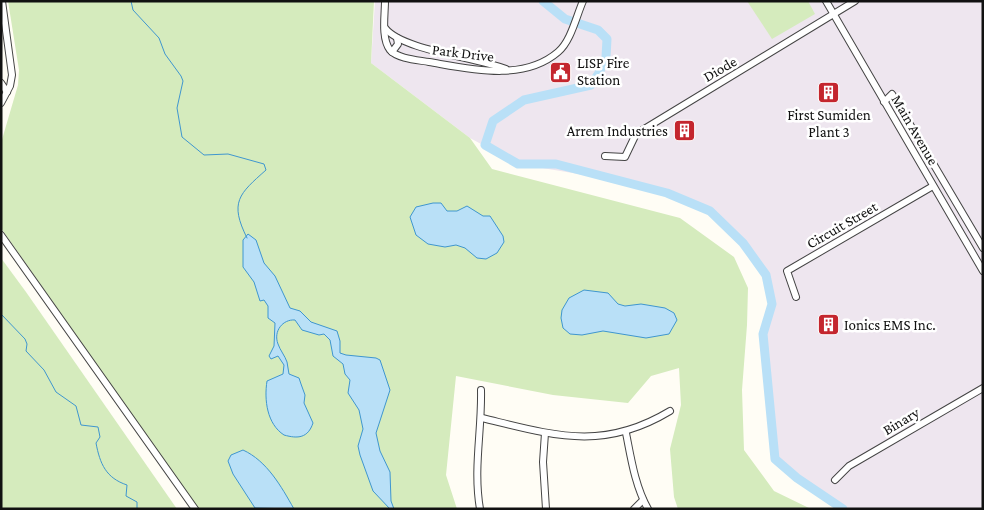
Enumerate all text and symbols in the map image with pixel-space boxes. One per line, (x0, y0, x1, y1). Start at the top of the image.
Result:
street label: Park Drive (431, 41, 495, 65)
street label: Diode (700, 53, 740, 85)
place label: LISP Fire Station (577, 55, 630, 88)
public building icon: LISP Fire Station (549, 60, 573, 84)
building icon: First Sumiden Plant 3 (817, 80, 841, 104)
street label: Main Avenue (888, 92, 942, 168)
place label: First Sumiden Plant 3 (787, 107, 871, 140)
building icon: Arrem Industries (672, 119, 696, 143)
place label: Arrem Industries (567, 123, 668, 139)
street label: Circuit Street (804, 198, 881, 252)
building icon: Ionics EMS Inc. (816, 313, 840, 337)
place label: Ionics EMS Inc. (844, 317, 936, 333)
street label: Binary (880, 404, 923, 439)

